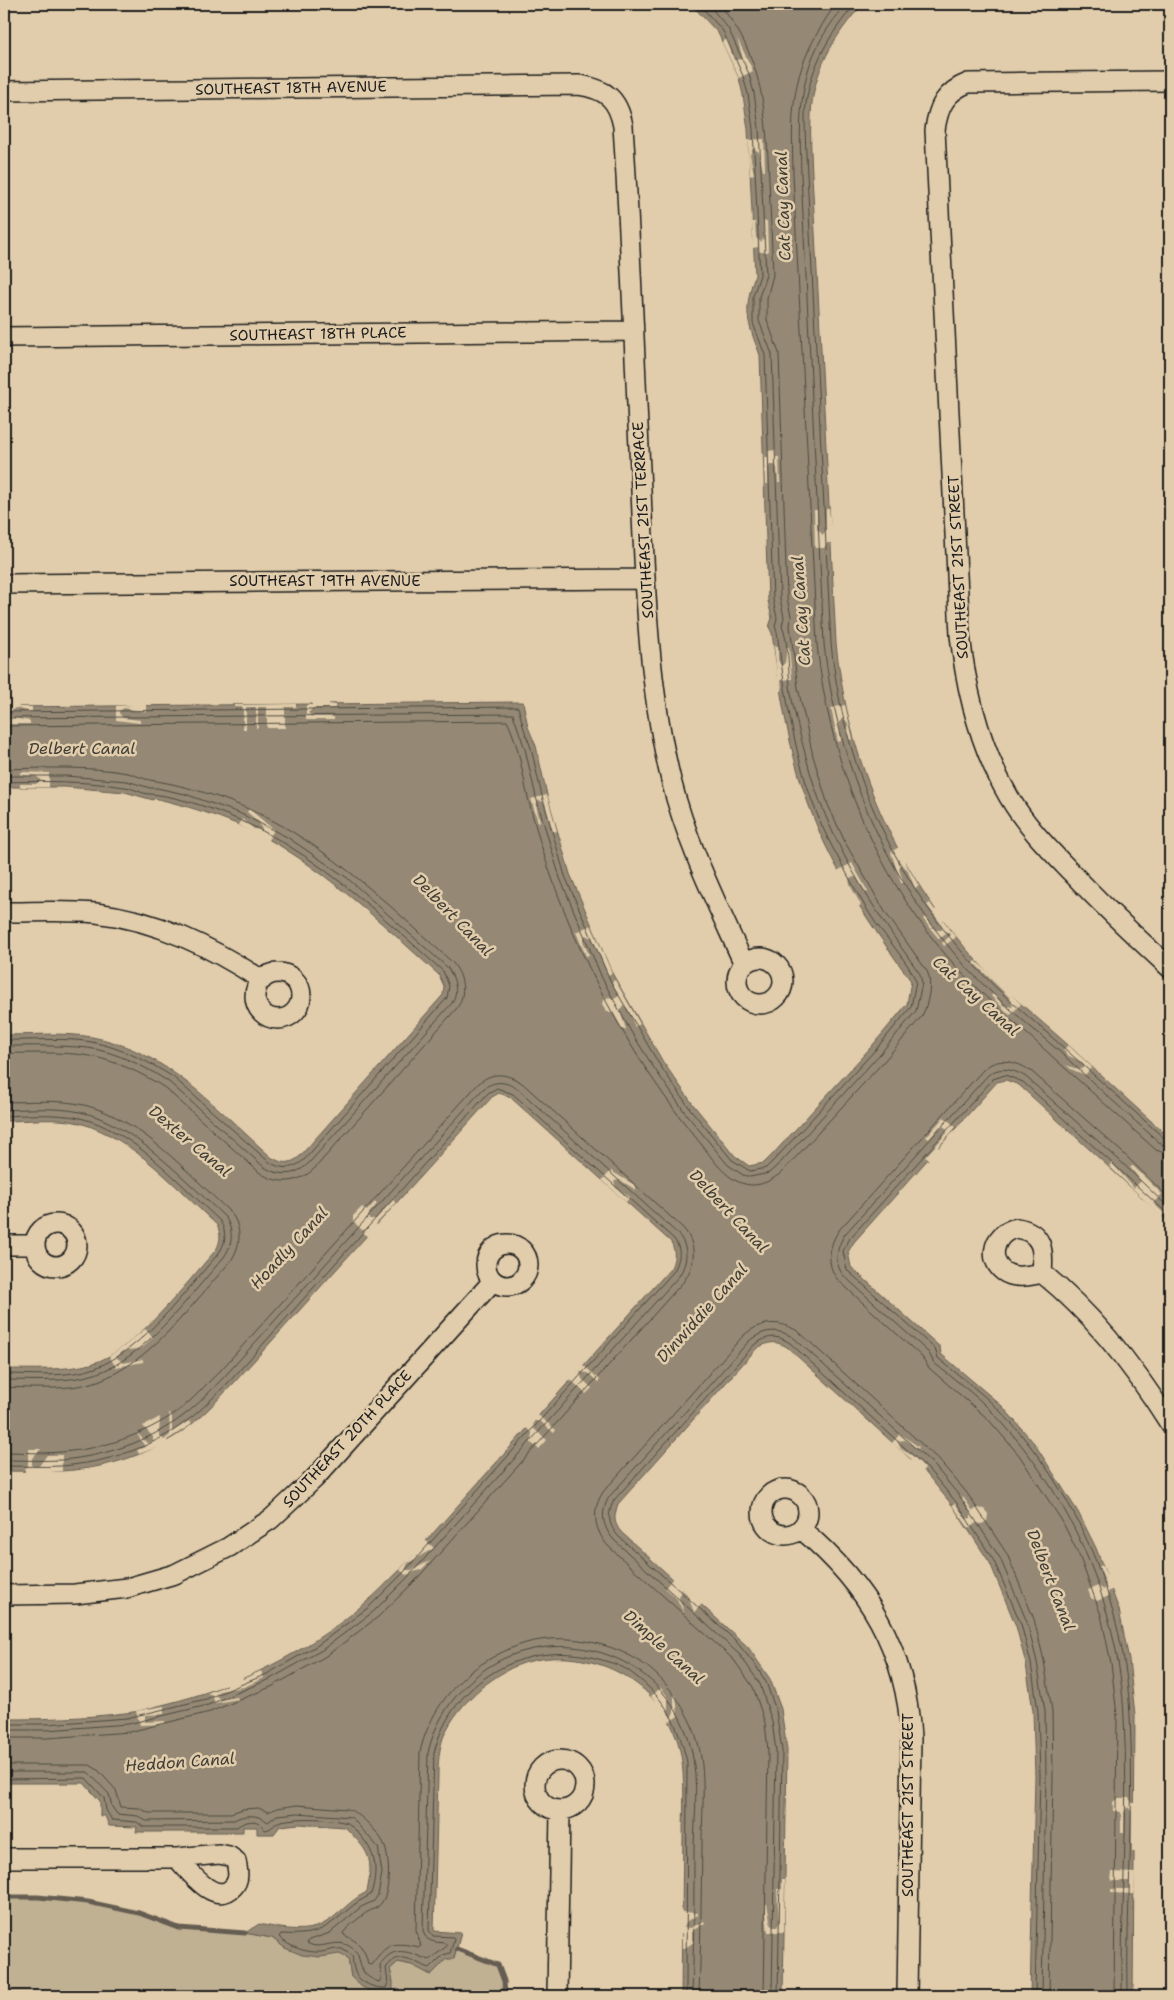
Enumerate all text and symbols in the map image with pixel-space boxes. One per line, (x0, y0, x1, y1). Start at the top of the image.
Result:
street label: SOUTHEAST 18TH AVENUE (195, 76, 387, 100)
water label: Cat Cay Canal (771, 151, 795, 261)
street label: SOUTHEAST 18TH PLACE (229, 322, 407, 346)
street label: SOUTHEAST 21ST TERRACE (628, 421, 658, 619)
street label: SOUTHEAST 21ST STREET (943, 475, 973, 659)
water label: Cat Cay Canal (787, 555, 815, 667)
street label: SOUTHEAST 19TH AVENUE (229, 571, 421, 591)
water label: Delbert Canal (29, 738, 135, 759)
water label: Delbert Canal (408, 869, 498, 961)
water label: Cat Cay Canal (928, 951, 1024, 1041)
water label: Dexter Canal (145, 1100, 235, 1182)
water label: Delbert Canal (685, 1165, 773, 1257)
water label: Hoadly Canal (246, 1202, 332, 1294)
water label: Dinwiddie Canal (652, 1259, 752, 1367)
street label: SOUTHEAST 20TH PLACE (278, 1366, 416, 1512)
water label: Delbert Canal (1022, 1526, 1080, 1634)
water label: Dimple Canal (619, 1605, 709, 1689)
street label: SOUTHEAST 21ST STREET (898, 1713, 918, 1897)
water label: Heddon Canal (124, 1748, 236, 1776)

